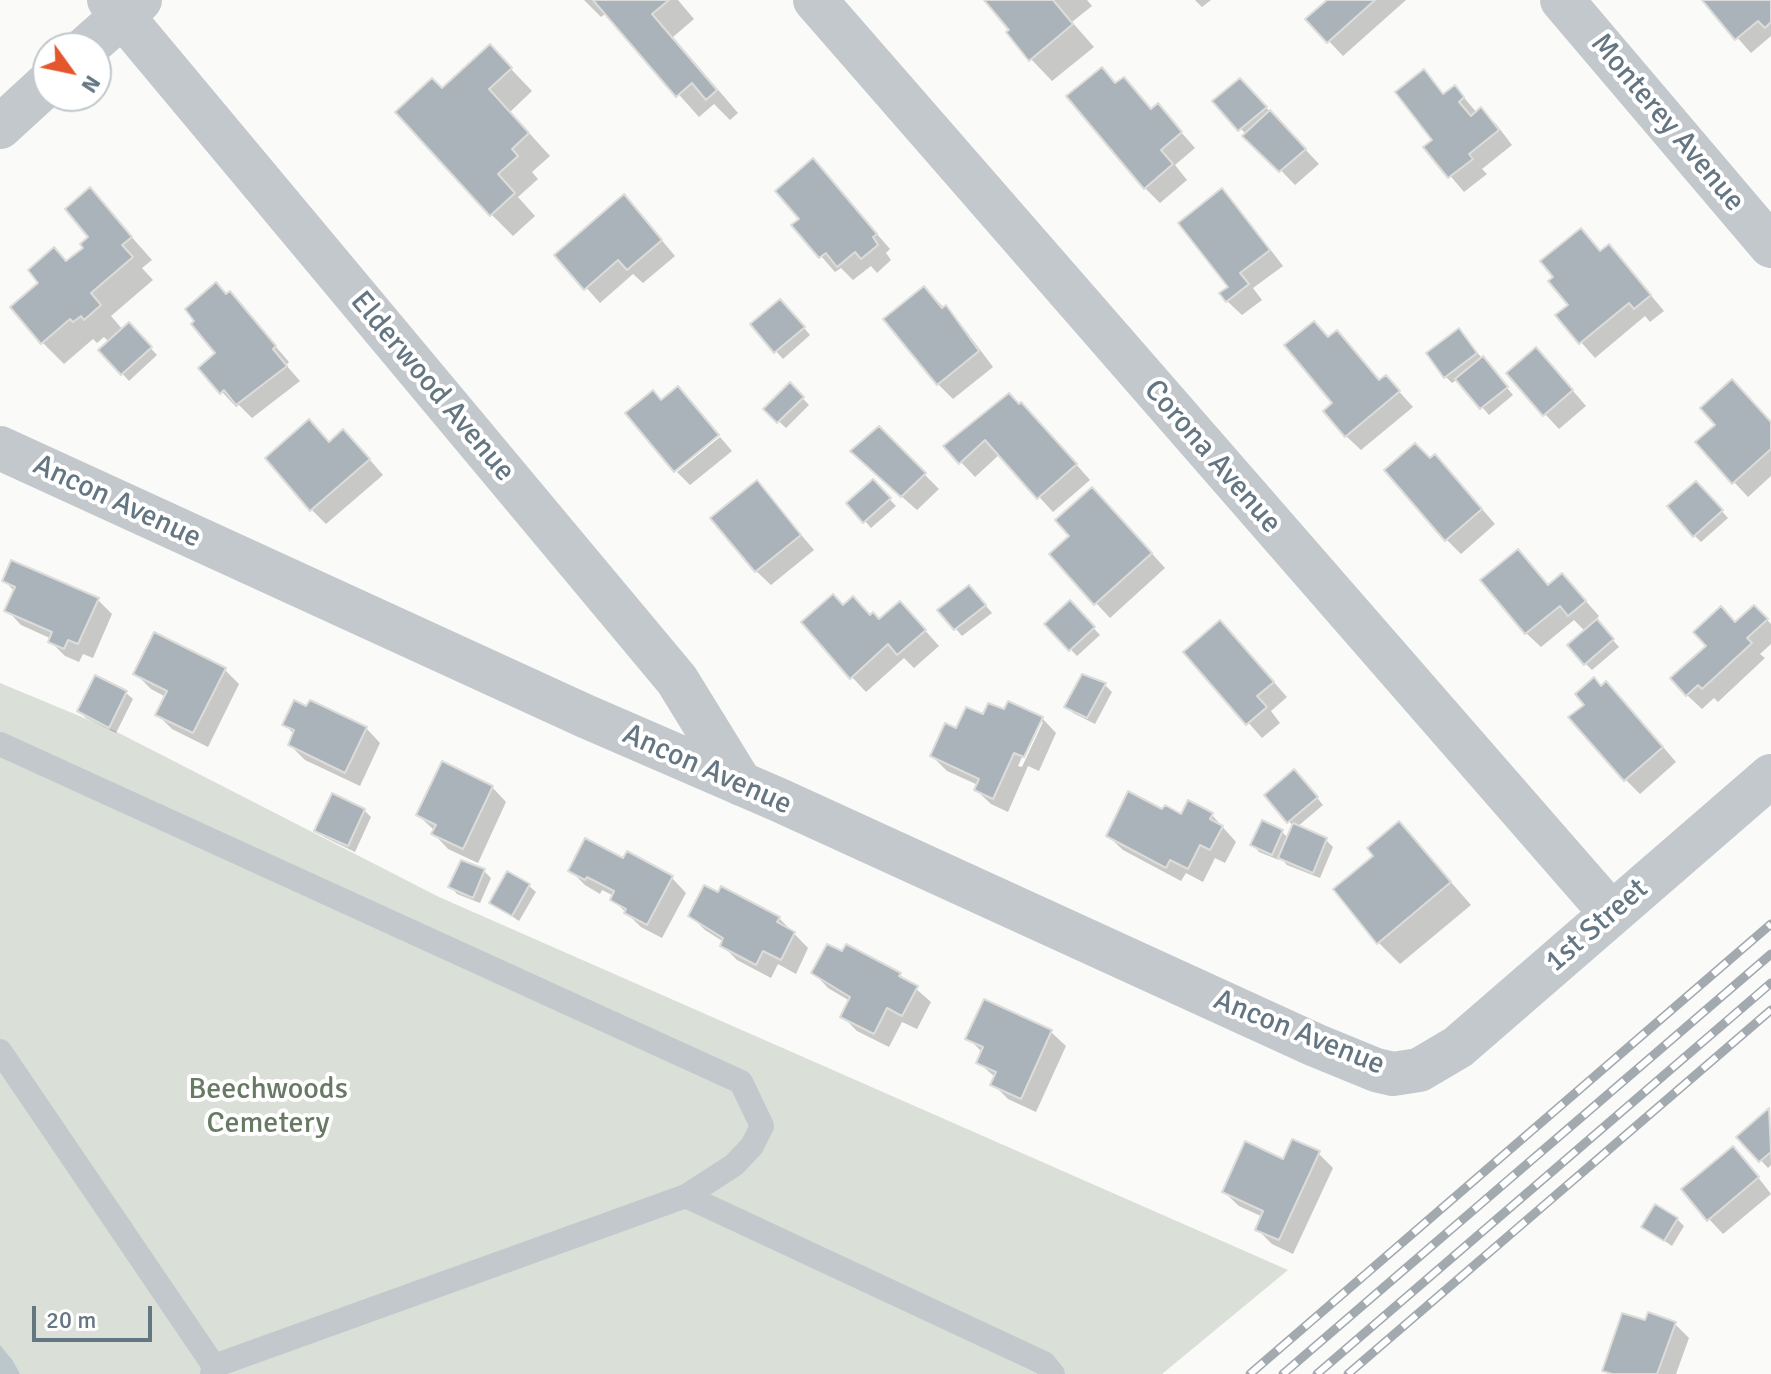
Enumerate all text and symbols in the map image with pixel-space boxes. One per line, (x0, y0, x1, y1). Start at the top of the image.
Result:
street label: Monterey Avenue (1582, 27, 1752, 219)
north arrow (32, 32, 112, 112)
text: N (75, 70, 106, 98)
street label: Elderwood Avenue (342, 285, 522, 489)
street label: Corona Avenue (1136, 373, 1288, 541)
street label: Ancon Avenue (27, 447, 207, 557)
street label: Ancon Avenue (617, 717, 797, 823)
street label: 1st Street (1538, 872, 1656, 980)
street label: Ancon Avenue (1208, 982, 1390, 1084)
park label: Beechwoods Cemetery (188, 1072, 348, 1142)
scale bar (36, 1290, 156, 1340)
text: 20 m (46, 1305, 96, 1335)

